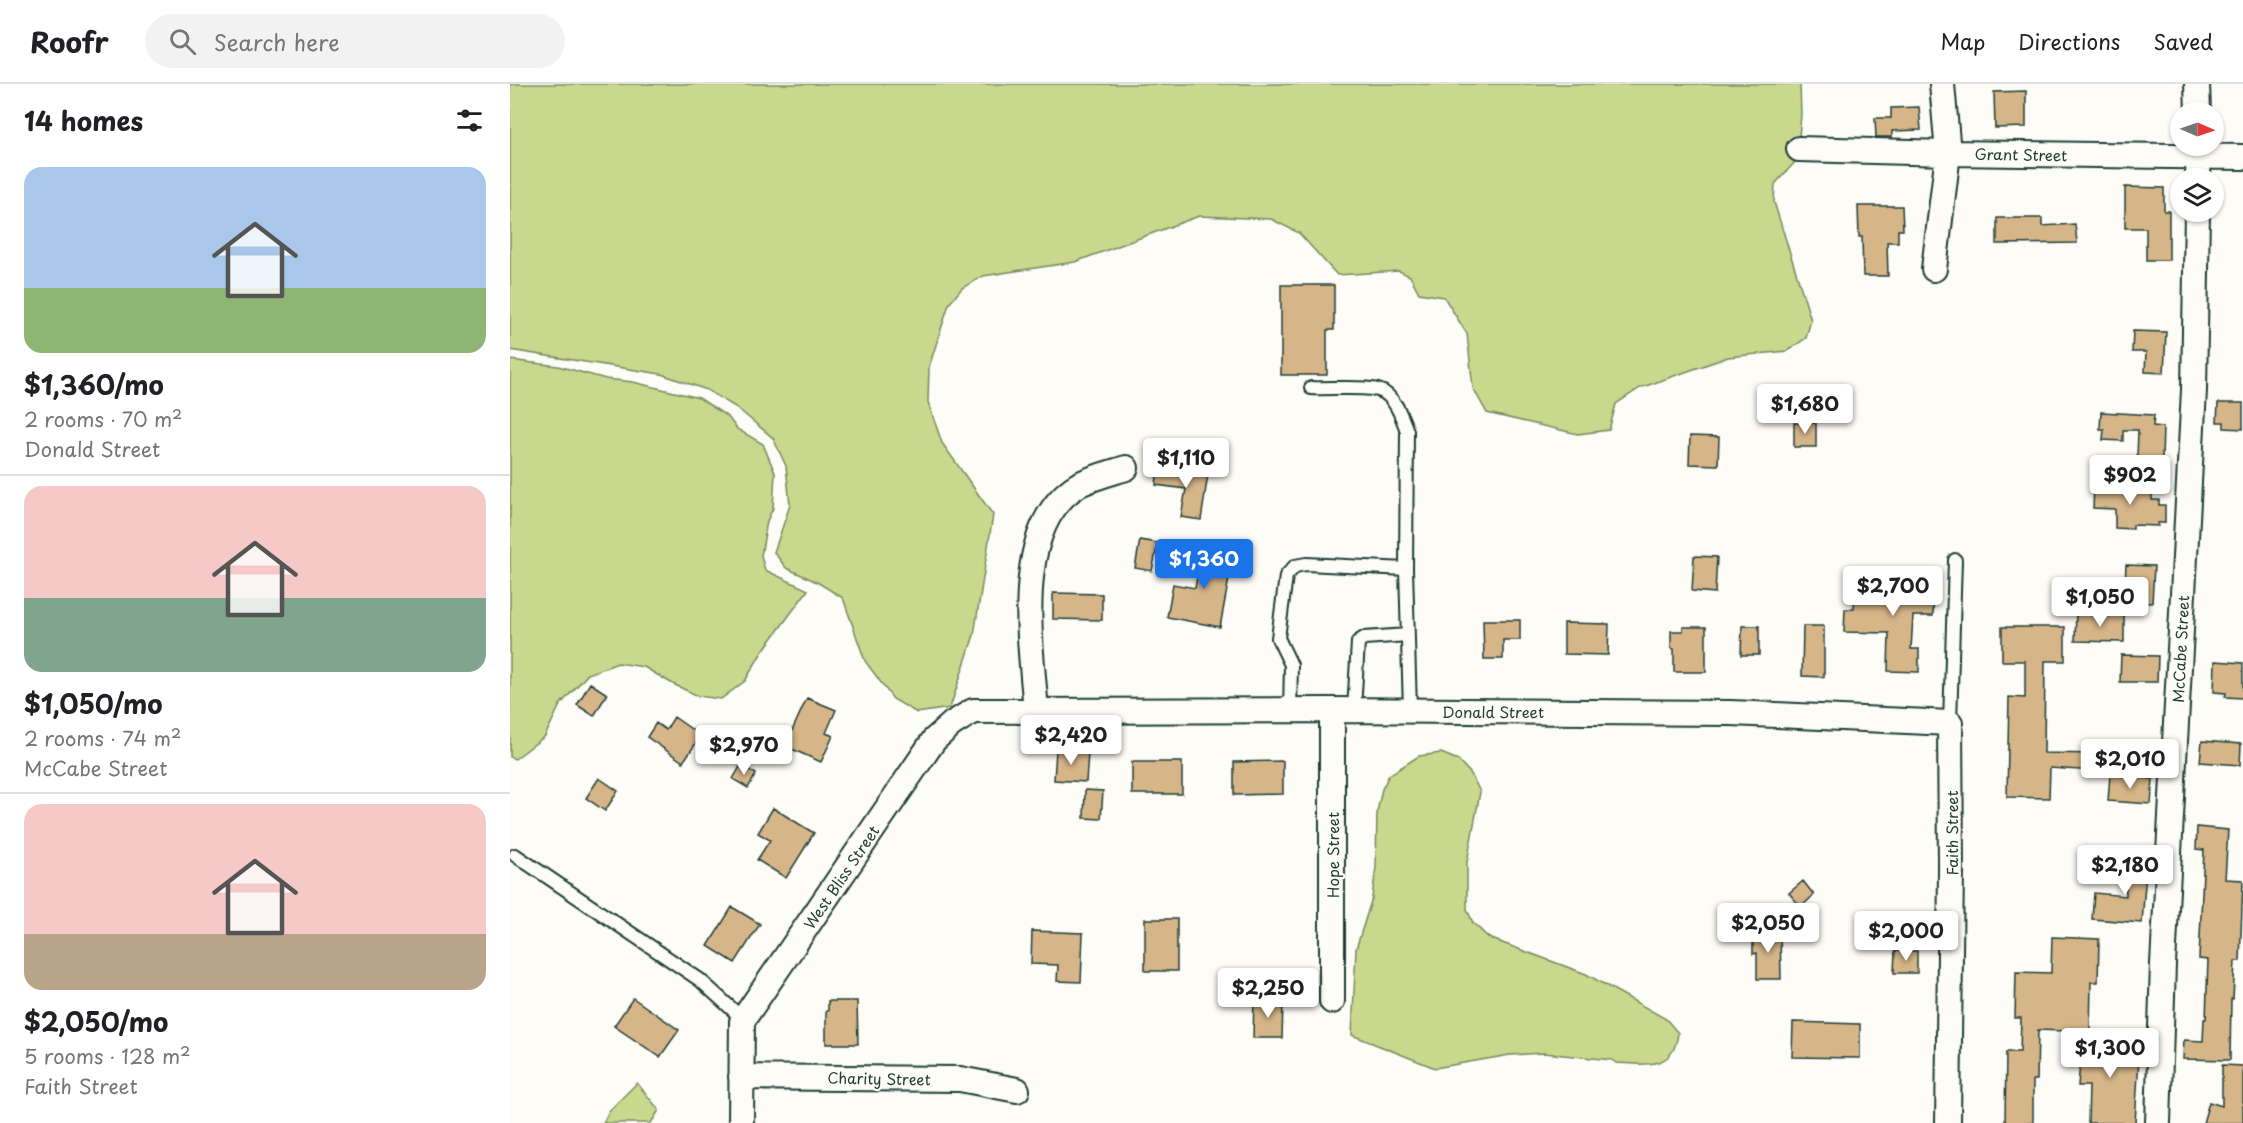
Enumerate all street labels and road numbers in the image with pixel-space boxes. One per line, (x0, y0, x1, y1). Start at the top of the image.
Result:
street label: Grant Street (1974, 142, 2068, 166)
street label: McCabe Street (2166, 595, 2194, 703)
street label: Donald Street (1442, 700, 1544, 723)
street label: Faith Street (1940, 790, 1963, 876)
street label: Hope Street (1321, 812, 1344, 898)
street label: West Bliss Street (798, 820, 884, 934)
street label: Charity Street (827, 1066, 931, 1090)

